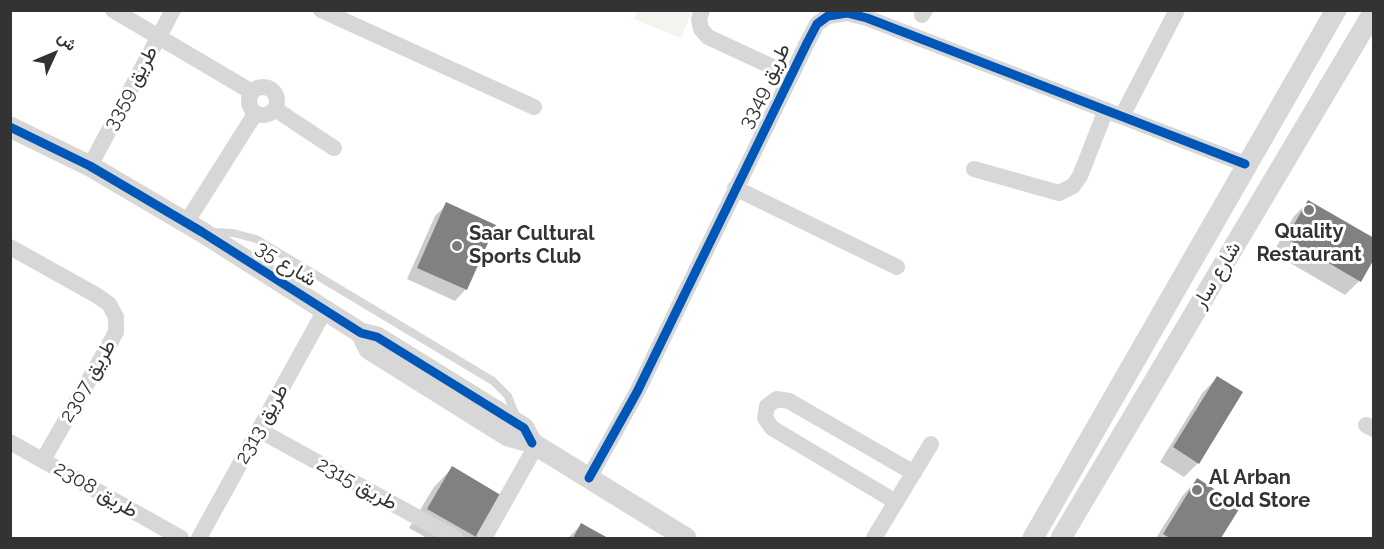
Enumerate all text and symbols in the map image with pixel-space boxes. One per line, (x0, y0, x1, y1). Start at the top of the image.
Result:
north arrow (24, 24, 84, 84)
text: ش (54, 28, 81, 55)
street label: طريق 3349 (734, 40, 796, 132)
street label: طريق 3359 (99, 42, 163, 134)
marker: Quality Restaurant (1302, 203, 1316, 217)
place label: Quality Restaurant (1256, 220, 1362, 267)
place label: Saar Cultural Sports Club (469, 222, 595, 269)
street label: شارع 35 (251, 236, 321, 292)
street label: شارع سار (1188, 237, 1246, 313)
marker: Saar Cultural Sports Club (450, 239, 464, 253)
street label: طريق 2307 (55, 335, 121, 427)
street label: طريق 2313 (230, 380, 294, 468)
street label: طريق 2315 (313, 452, 401, 516)
street label: طريق 2308 (50, 456, 142, 524)
place label: Al Arban Cold Store (1209, 466, 1310, 513)
marker: Al Arban Cold Store (1190, 483, 1204, 497)

